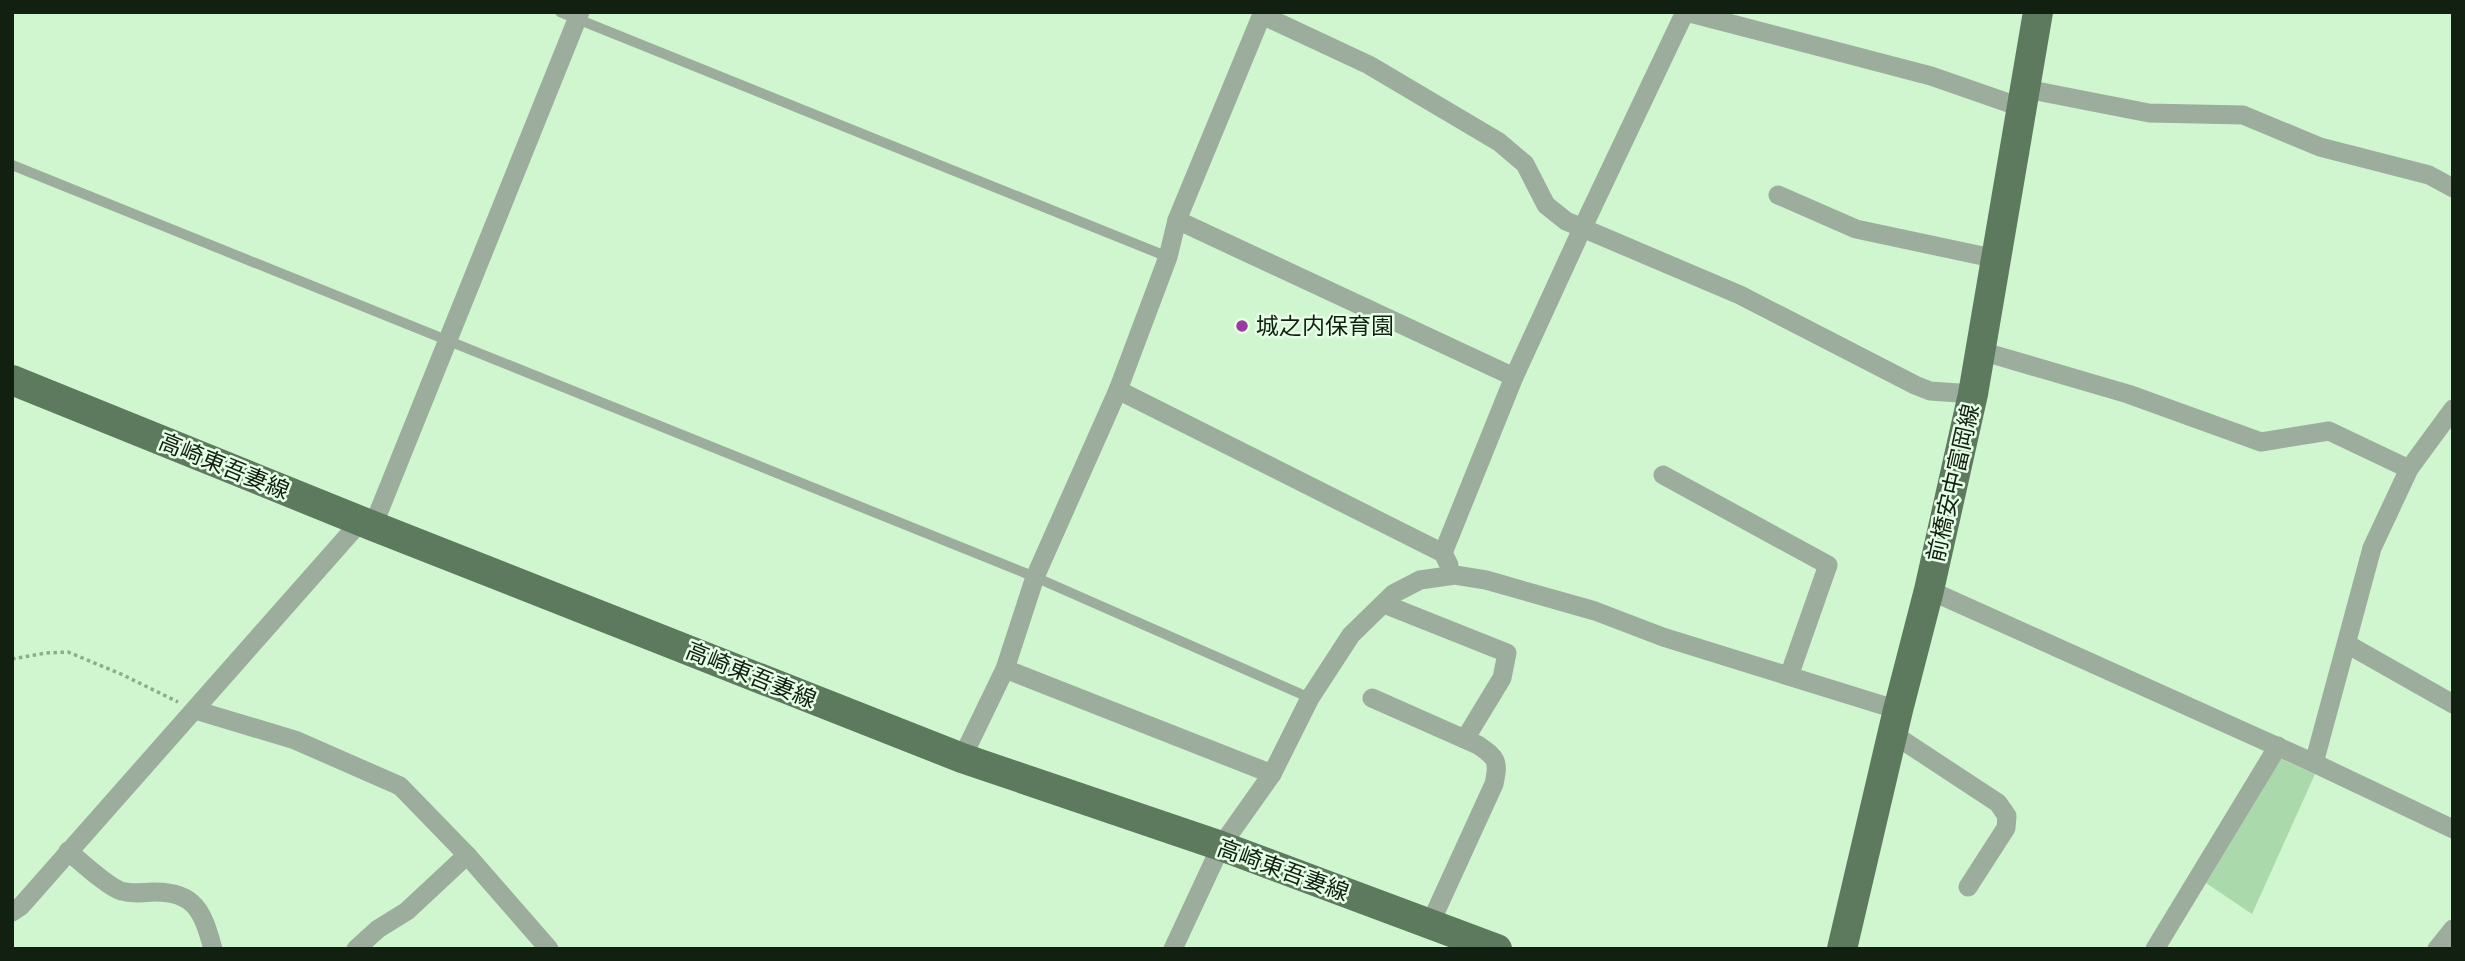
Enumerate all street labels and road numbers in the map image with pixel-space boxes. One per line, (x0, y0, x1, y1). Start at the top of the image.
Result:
street label: 前橋安中富岡線 (1922, 402, 1984, 564)
street label: 高崎東吾妻線 (155, 428, 293, 504)
street label: 高崎東吾妻線 (682, 637, 820, 713)
street label: 高崎東吾妻線 (1214, 834, 1352, 906)

